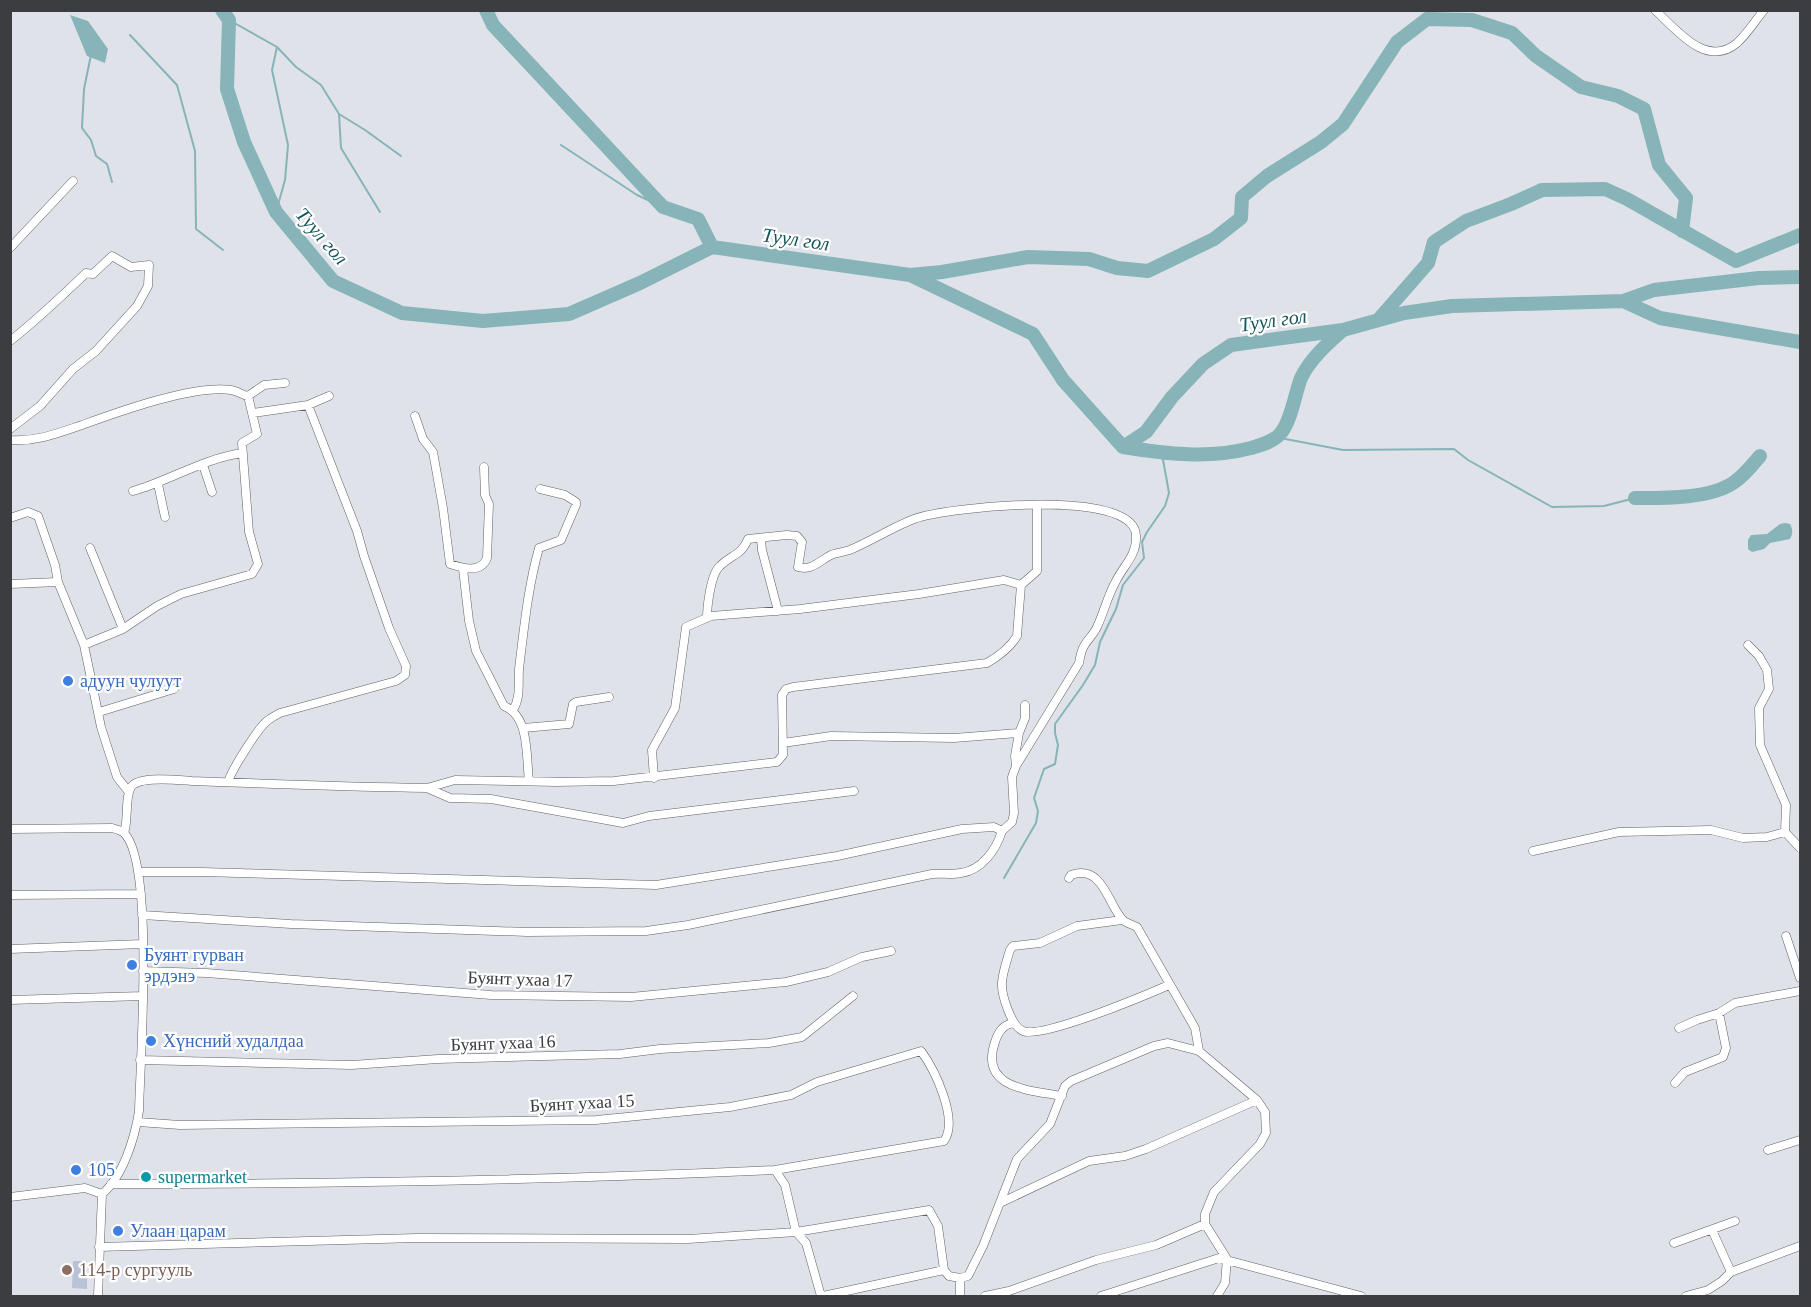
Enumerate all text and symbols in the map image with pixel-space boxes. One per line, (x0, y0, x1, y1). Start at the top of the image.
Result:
water label: Туул гол (291, 203, 353, 270)
water label: Туул гол (761, 223, 831, 256)
water label: Туул гол (1238, 304, 1308, 337)
place label: адуун чулуут (80, 671, 182, 691)
marker: адуун чулуут (61, 674, 75, 688)
place label: Буянт гурван эрдэнэ (144, 945, 244, 986)
marker: Буянт гурван эрдэнэ (125, 958, 139, 972)
street label: Буянт ухаа 17 (467, 967, 573, 991)
place label: Хүнсний худалдаа (163, 1031, 304, 1051)
street label: Буянт ухаа 16 (450, 1031, 556, 1055)
marker: Хүнсний худалдаа (144, 1034, 158, 1048)
street label: Буянт ухаа 15 (529, 1090, 635, 1116)
place label: 105 (88, 1160, 115, 1180)
marker: 105 (69, 1163, 83, 1177)
place label: supermarket (158, 1167, 247, 1187)
marker: supermarket (139, 1170, 153, 1184)
place label: Улаан царам (130, 1221, 226, 1241)
marker: Улаан царам (111, 1224, 125, 1238)
place label: 114-р сургууль (79, 1260, 192, 1280)
marker: 114-р сургууль (60, 1263, 74, 1277)

